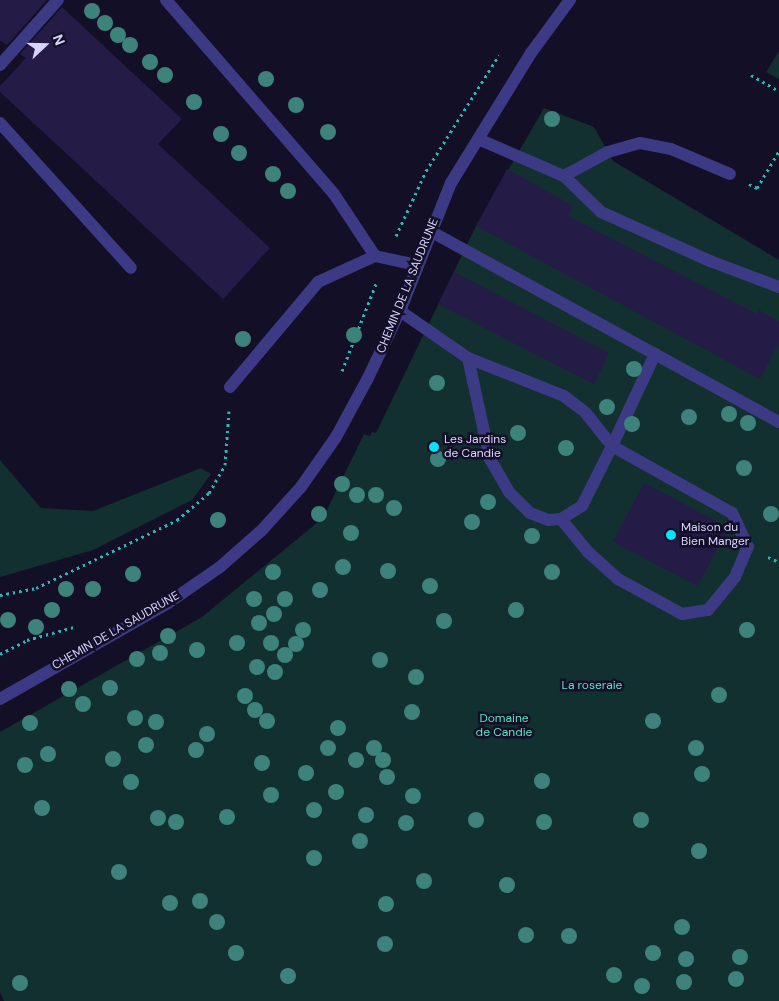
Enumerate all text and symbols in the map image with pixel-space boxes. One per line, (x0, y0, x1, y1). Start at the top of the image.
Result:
north arrow (20, 20, 70, 70)
text: N (49, 32, 69, 48)
street label: CHEMIN DE LA SAUDRUNE (374, 216, 442, 356)
place label: Les Jardins de Candie (444, 433, 506, 461)
marker: Les Jardins de Candie (428, 441, 440, 453)
place label: Maison du Bien Manger (681, 521, 749, 549)
marker: Maison du Bien Manger (665, 529, 677, 541)
street label: CHEMIN DE LA SAUDRUNE (50, 589, 182, 673)
park label: La roseraie (562, 679, 622, 693)
park label: Domaine de Candie (476, 712, 532, 740)

